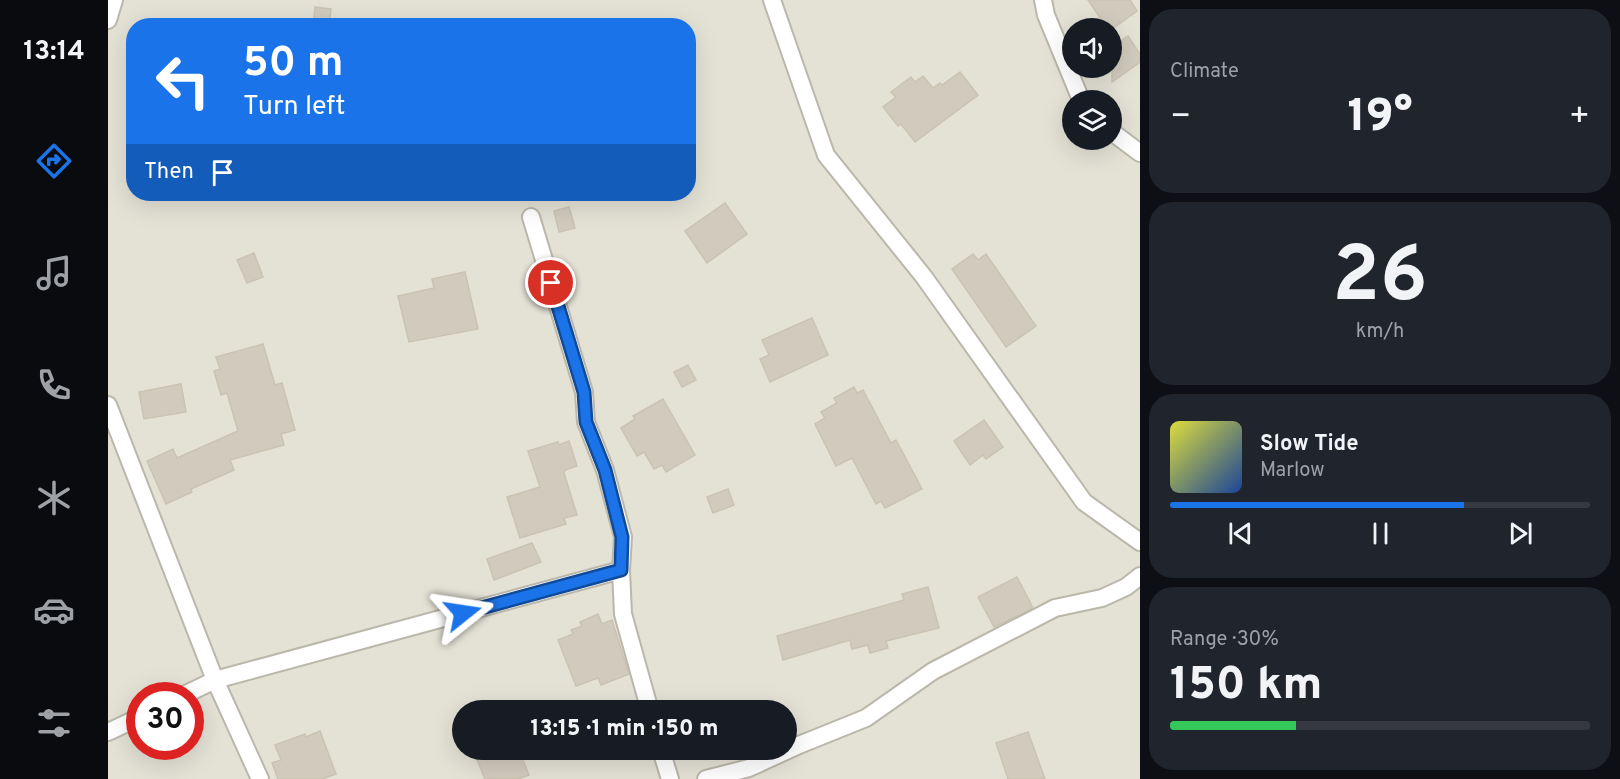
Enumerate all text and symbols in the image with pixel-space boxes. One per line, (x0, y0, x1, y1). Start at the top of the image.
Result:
map controls (1062, 18, 1122, 150)
button: sound (1062, 18, 1122, 78)
text: 13:14 (23, 35, 85, 69)
text: 50 m (243, 38, 344, 91)
icon: left (144, 42, 222, 120)
text: Climate (1170, 59, 1239, 85)
text: Turn left (243, 90, 345, 124)
button: layers (1062, 90, 1122, 150)
text: 19° (1347, 90, 1413, 147)
text: − (1170, 97, 1191, 139)
text: + (1569, 97, 1590, 139)
icon: directions (33, 140, 75, 182)
icon: arrive (206, 156, 239, 189)
text: Then (144, 159, 194, 186)
text: 26 (1332, 230, 1428, 329)
icon: music (33, 252, 75, 294)
pin (525, 257, 576, 308)
icon: arrive (534, 266, 567, 299)
text: km/h (1356, 319, 1404, 345)
icon: phone (33, 364, 75, 406)
text: Slow Tide (1260, 431, 1359, 458)
text: Marlow (1260, 458, 1324, 484)
icon: climate (33, 477, 75, 519)
icon: previous (1224, 517, 1257, 550)
icon: pause (1364, 517, 1397, 550)
icon: next (1504, 517, 1537, 550)
position arrow (431, 581, 495, 645)
icon: car (33, 589, 75, 631)
text: Range · 30% (1170, 627, 1279, 653)
text: 150 km (1170, 658, 1322, 715)
speed limit sign: 30 (126, 682, 204, 760)
icon: filters (33, 702, 75, 744)
text: 13:15 · 1 min · 150 m (530, 716, 719, 743)

